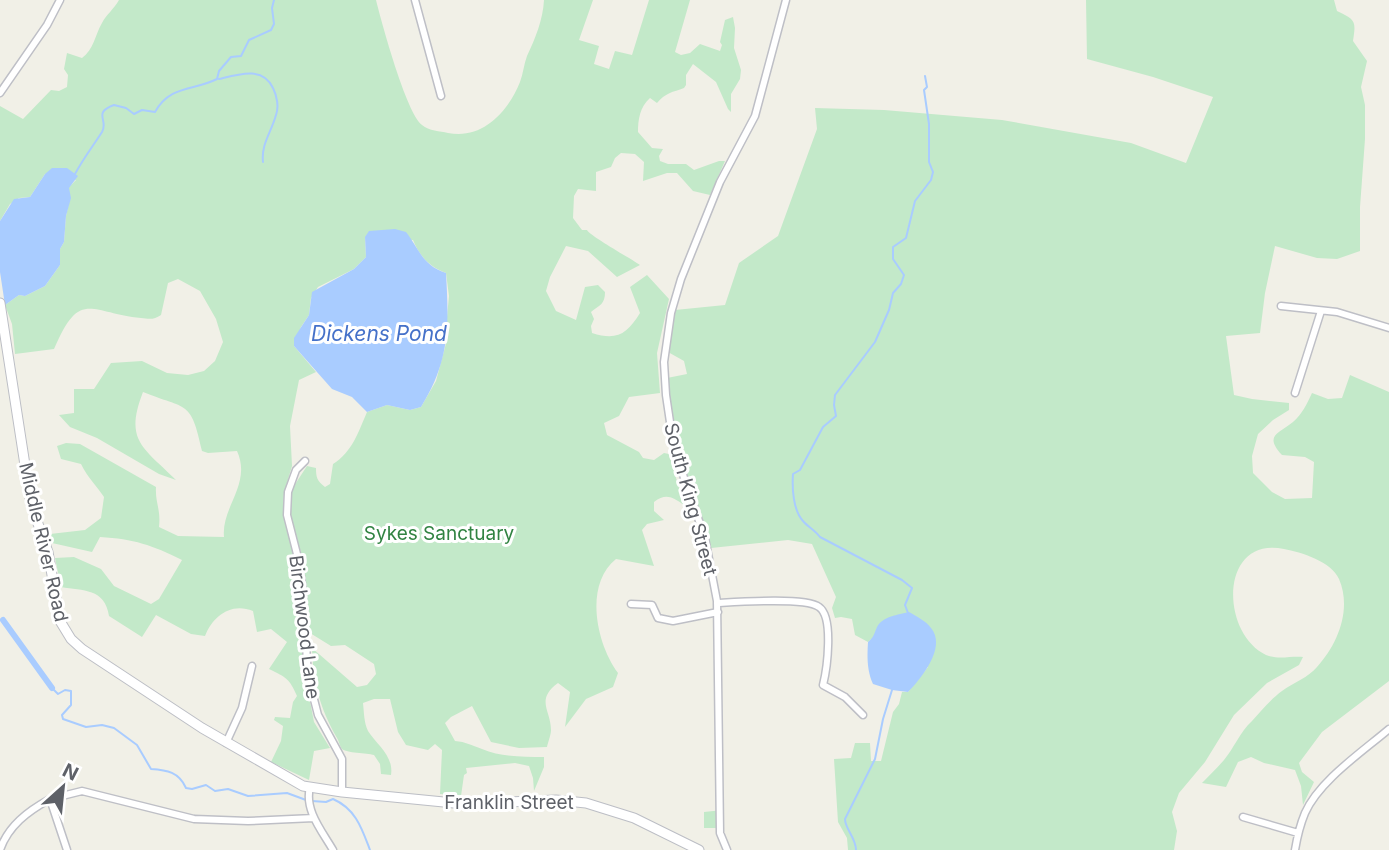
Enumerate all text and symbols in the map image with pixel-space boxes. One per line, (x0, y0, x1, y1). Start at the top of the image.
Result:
water label: Dickens Pond (311, 321, 447, 346)
street label: South King Street (659, 420, 722, 578)
street label: Middle River Road (14, 460, 73, 624)
park label: Sykes Sanctuary (364, 522, 515, 545)
street label: Birchwood Lane (284, 554, 325, 700)
north arrow (28, 752, 98, 822)
text: N (59, 759, 82, 786)
street label: Franklin Street (444, 791, 574, 814)

